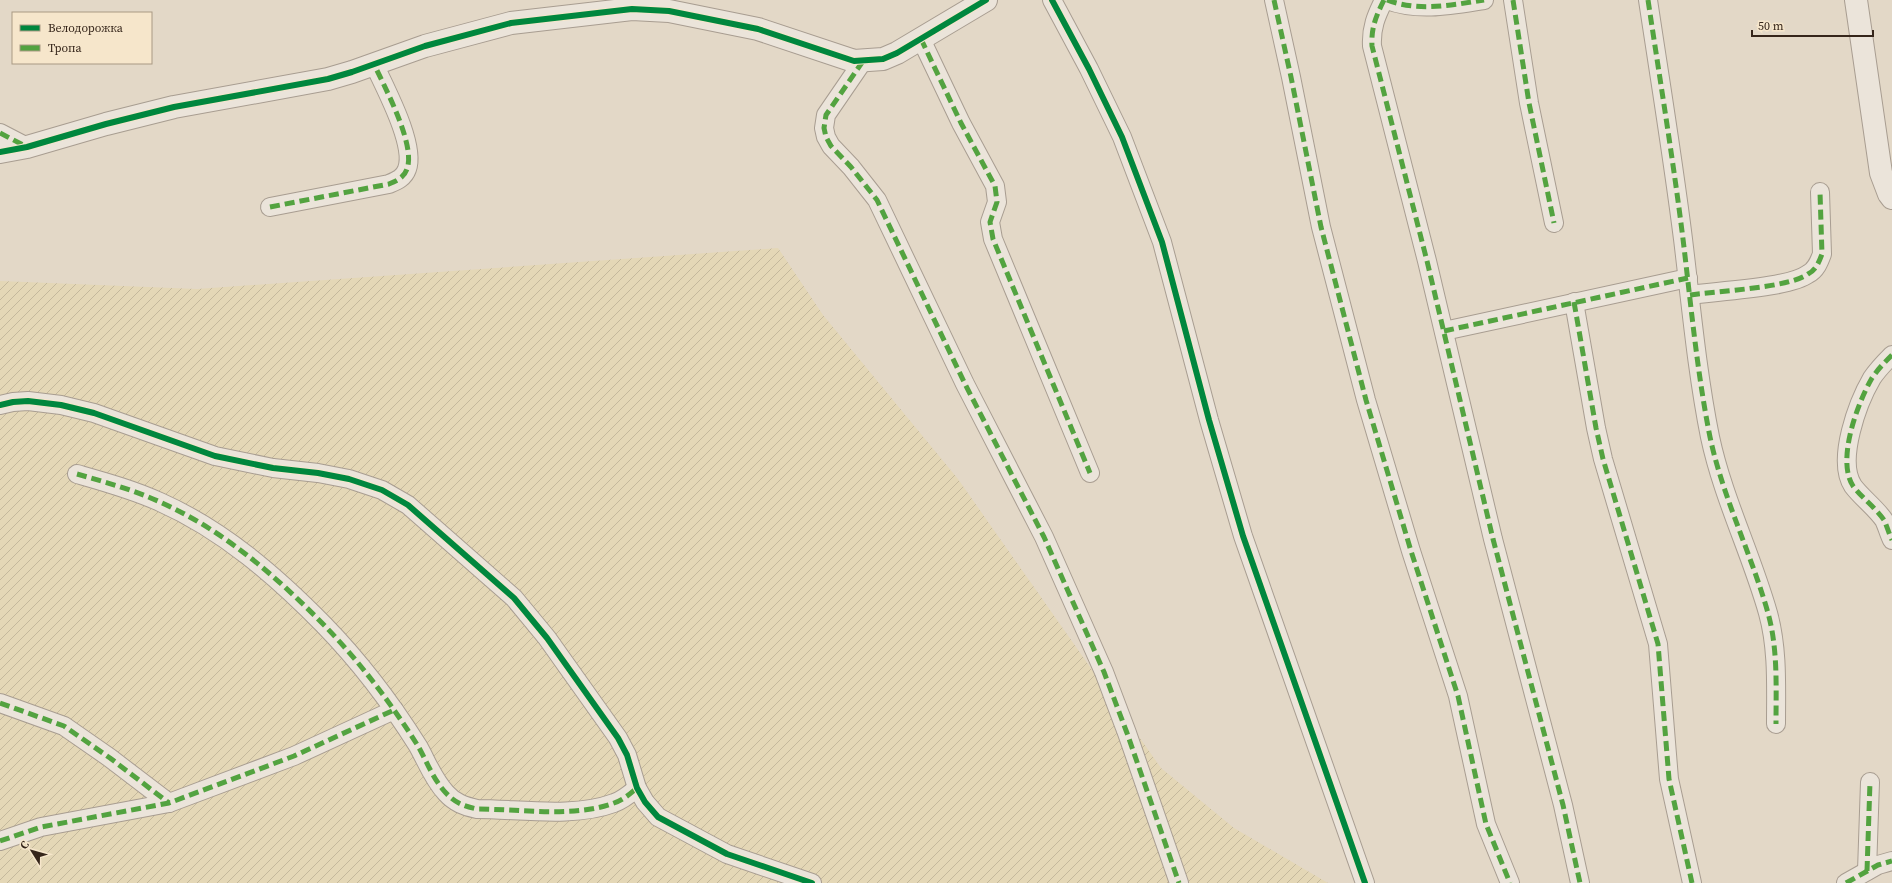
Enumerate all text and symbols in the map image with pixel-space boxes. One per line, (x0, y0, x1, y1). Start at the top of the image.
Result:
legend (12, 12, 152, 64)
scale bar (1752, 12, 1873, 38)
text: 50 m (1758, 18, 1784, 34)
text: Велодорожка (48, 20, 124, 36)
text: Тропа (48, 40, 83, 56)
north arrow (12, 831, 52, 871)
text: С (16, 838, 33, 853)

